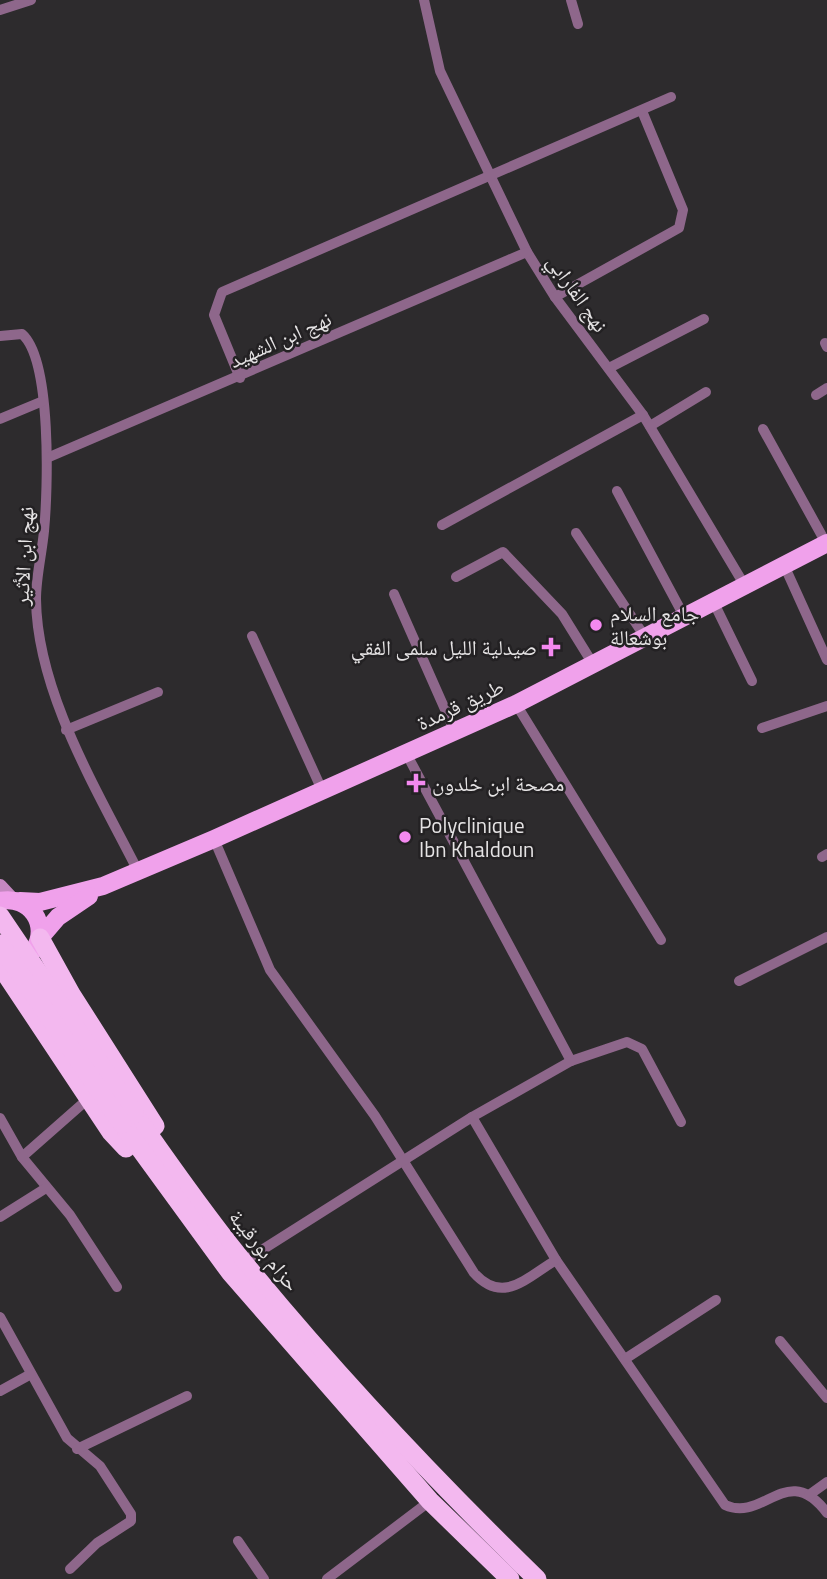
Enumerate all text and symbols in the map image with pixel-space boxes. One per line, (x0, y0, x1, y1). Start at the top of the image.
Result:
street label: نهج الفارابي (538, 248, 617, 339)
street label: نهج ابن الشهيد (224, 302, 336, 376)
street label: نهج ابن الأثير (4, 506, 42, 607)
place label: جامع السلام بوشعالة (610, 597, 699, 653)
marker: جامع السلام بوشعالة (588, 617, 604, 633)
place label: صيدلية الليل سلمى الفقي (351, 631, 537, 664)
marker: صيدلية الليل سلمى الفقي (543, 639, 559, 655)
street label: طريق قرمدة (411, 670, 509, 738)
place label: مصحة ابن خلدون (432, 767, 564, 799)
marker: مصحة ابن خلدون (406, 773, 426, 793)
place label: Polyclinique Ibn Khaldoun (419, 809, 534, 865)
marker: Polyclinique Ibn Khaldoun (397, 829, 413, 845)
street label: حزام بورقيبة (222, 1202, 308, 1298)

